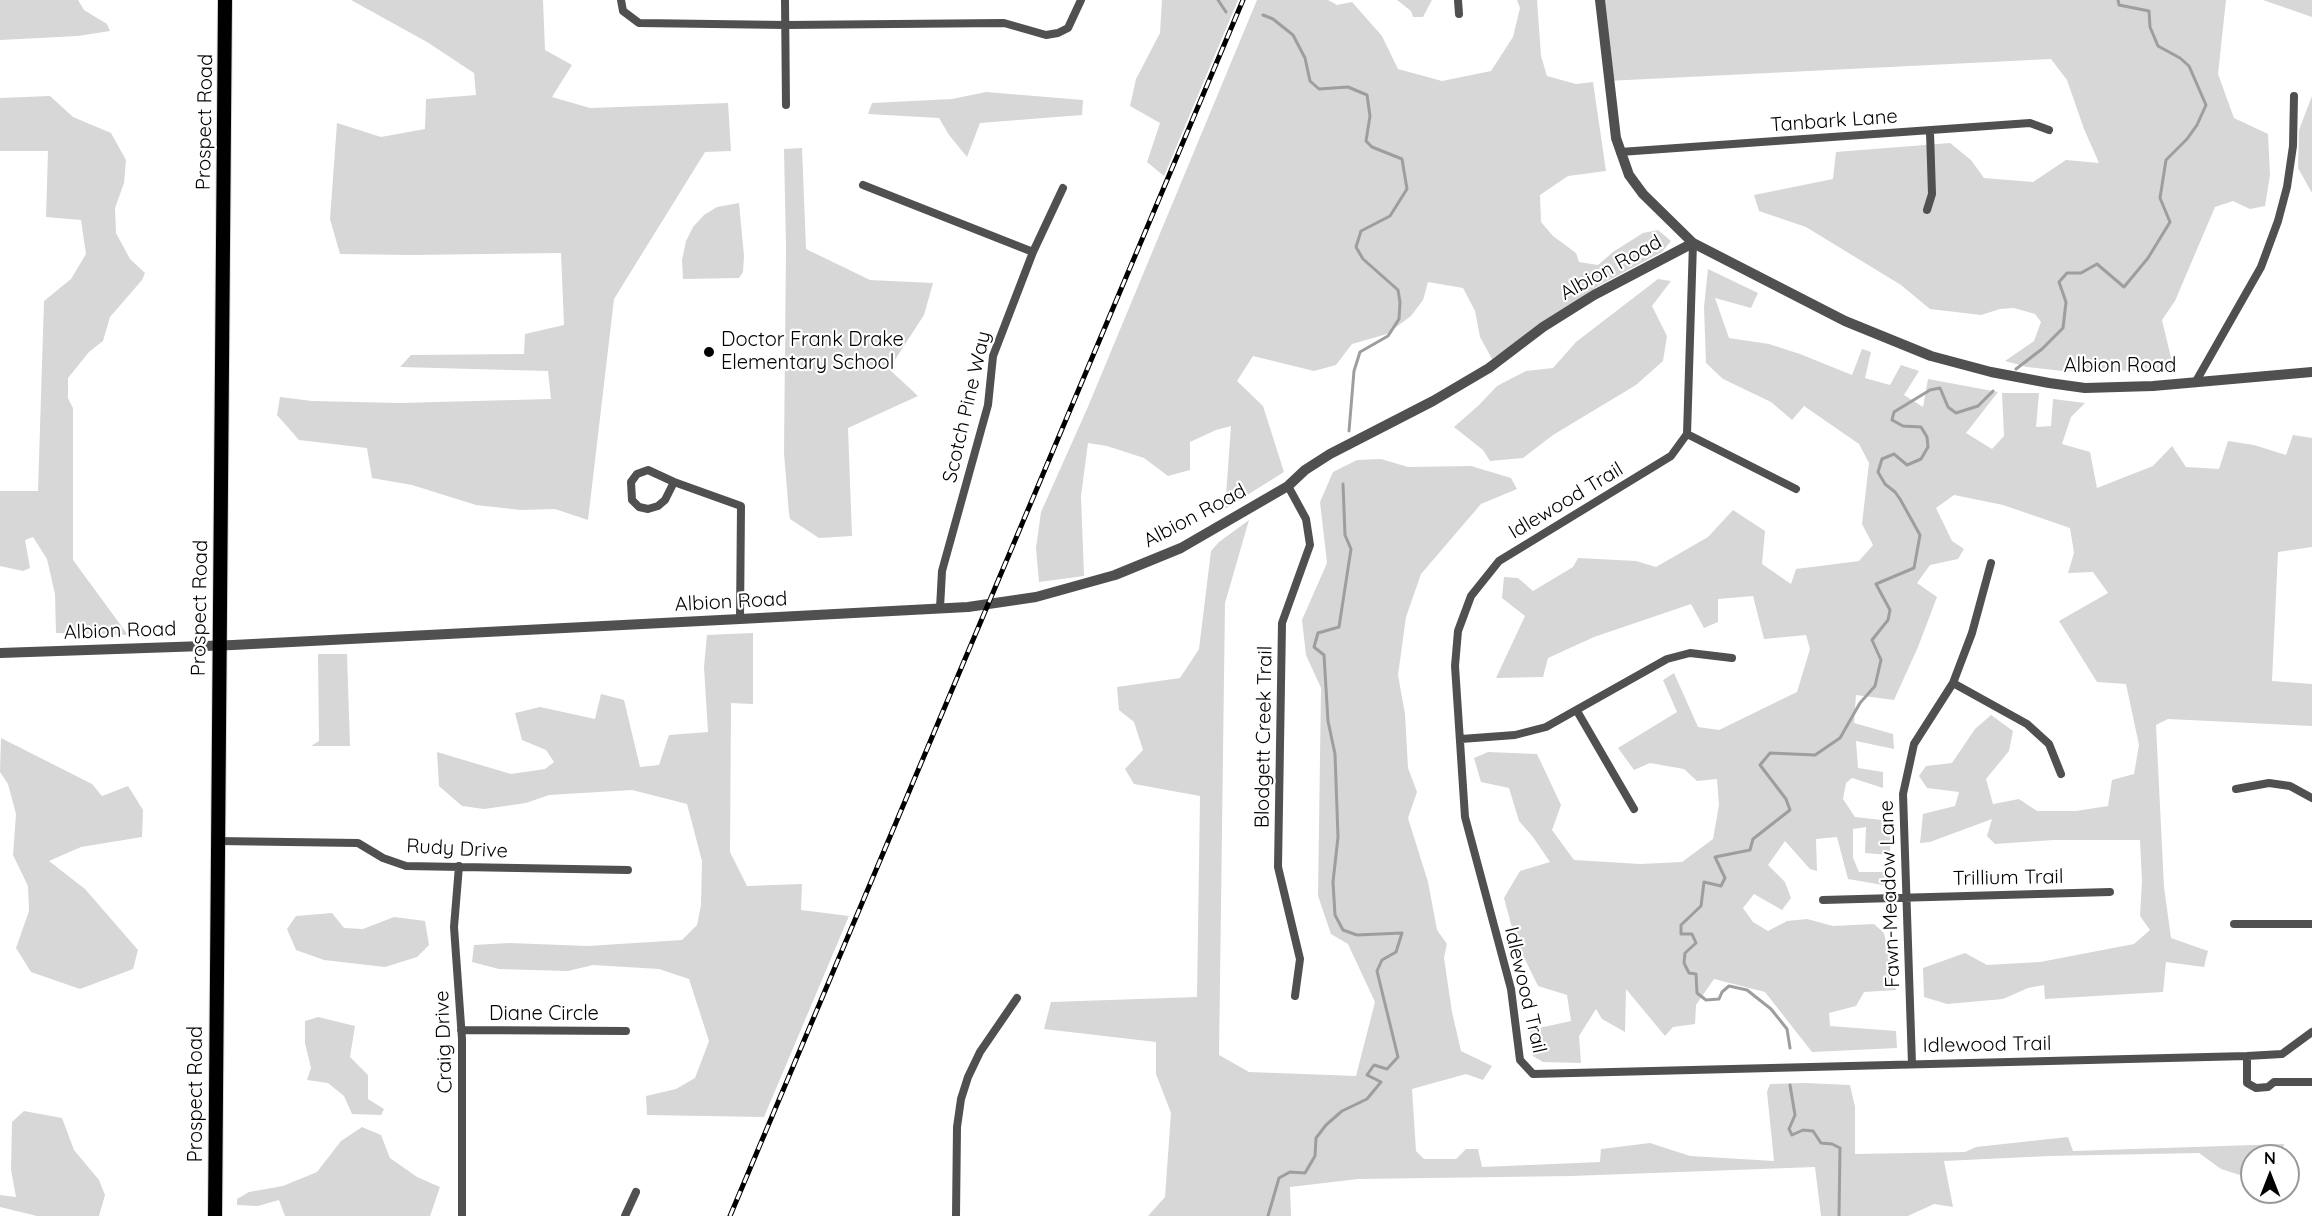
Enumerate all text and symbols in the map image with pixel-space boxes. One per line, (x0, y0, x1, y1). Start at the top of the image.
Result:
street label: Prospect Road (192, 54, 218, 190)
street label: Tanbark Lane (1770, 105, 1898, 137)
street label: Albion Road (1556, 230, 1666, 306)
place label: Doctor Frank Drake Elementary School (721, 328, 904, 375)
street label: Scotch Pine Way (938, 329, 996, 485)
marker: Doctor Frank Drake Elementary School (702, 345, 716, 359)
street label: Albion Road (2064, 354, 2176, 378)
street label: Idlewood Trail (1505, 458, 1627, 544)
street label: Albion Road (1140, 479, 1250, 553)
street label: Prospect Road (187, 540, 213, 676)
street label: Albion Road (674, 587, 788, 617)
street label: Albion Road (63, 617, 177, 645)
street label: Blodgett Creek Trail (1250, 646, 1278, 828)
street label: Fawn-Meadow Lane (1875, 800, 1905, 988)
street label: Rudy Drive (406, 834, 508, 864)
street label: Trillium Trail (1952, 865, 2064, 891)
street label: Idlewood Trail (1499, 924, 1551, 1056)
street label: Craig Drive (430, 990, 458, 1094)
street label: Diane Circle (489, 1002, 599, 1026)
street label: Prospect Road (184, 1026, 208, 1162)
street label: Idlewood Trail (1922, 1032, 2052, 1058)
north arrow (2240, 1144, 2300, 1204)
text: N (2264, 1148, 2276, 1168)

